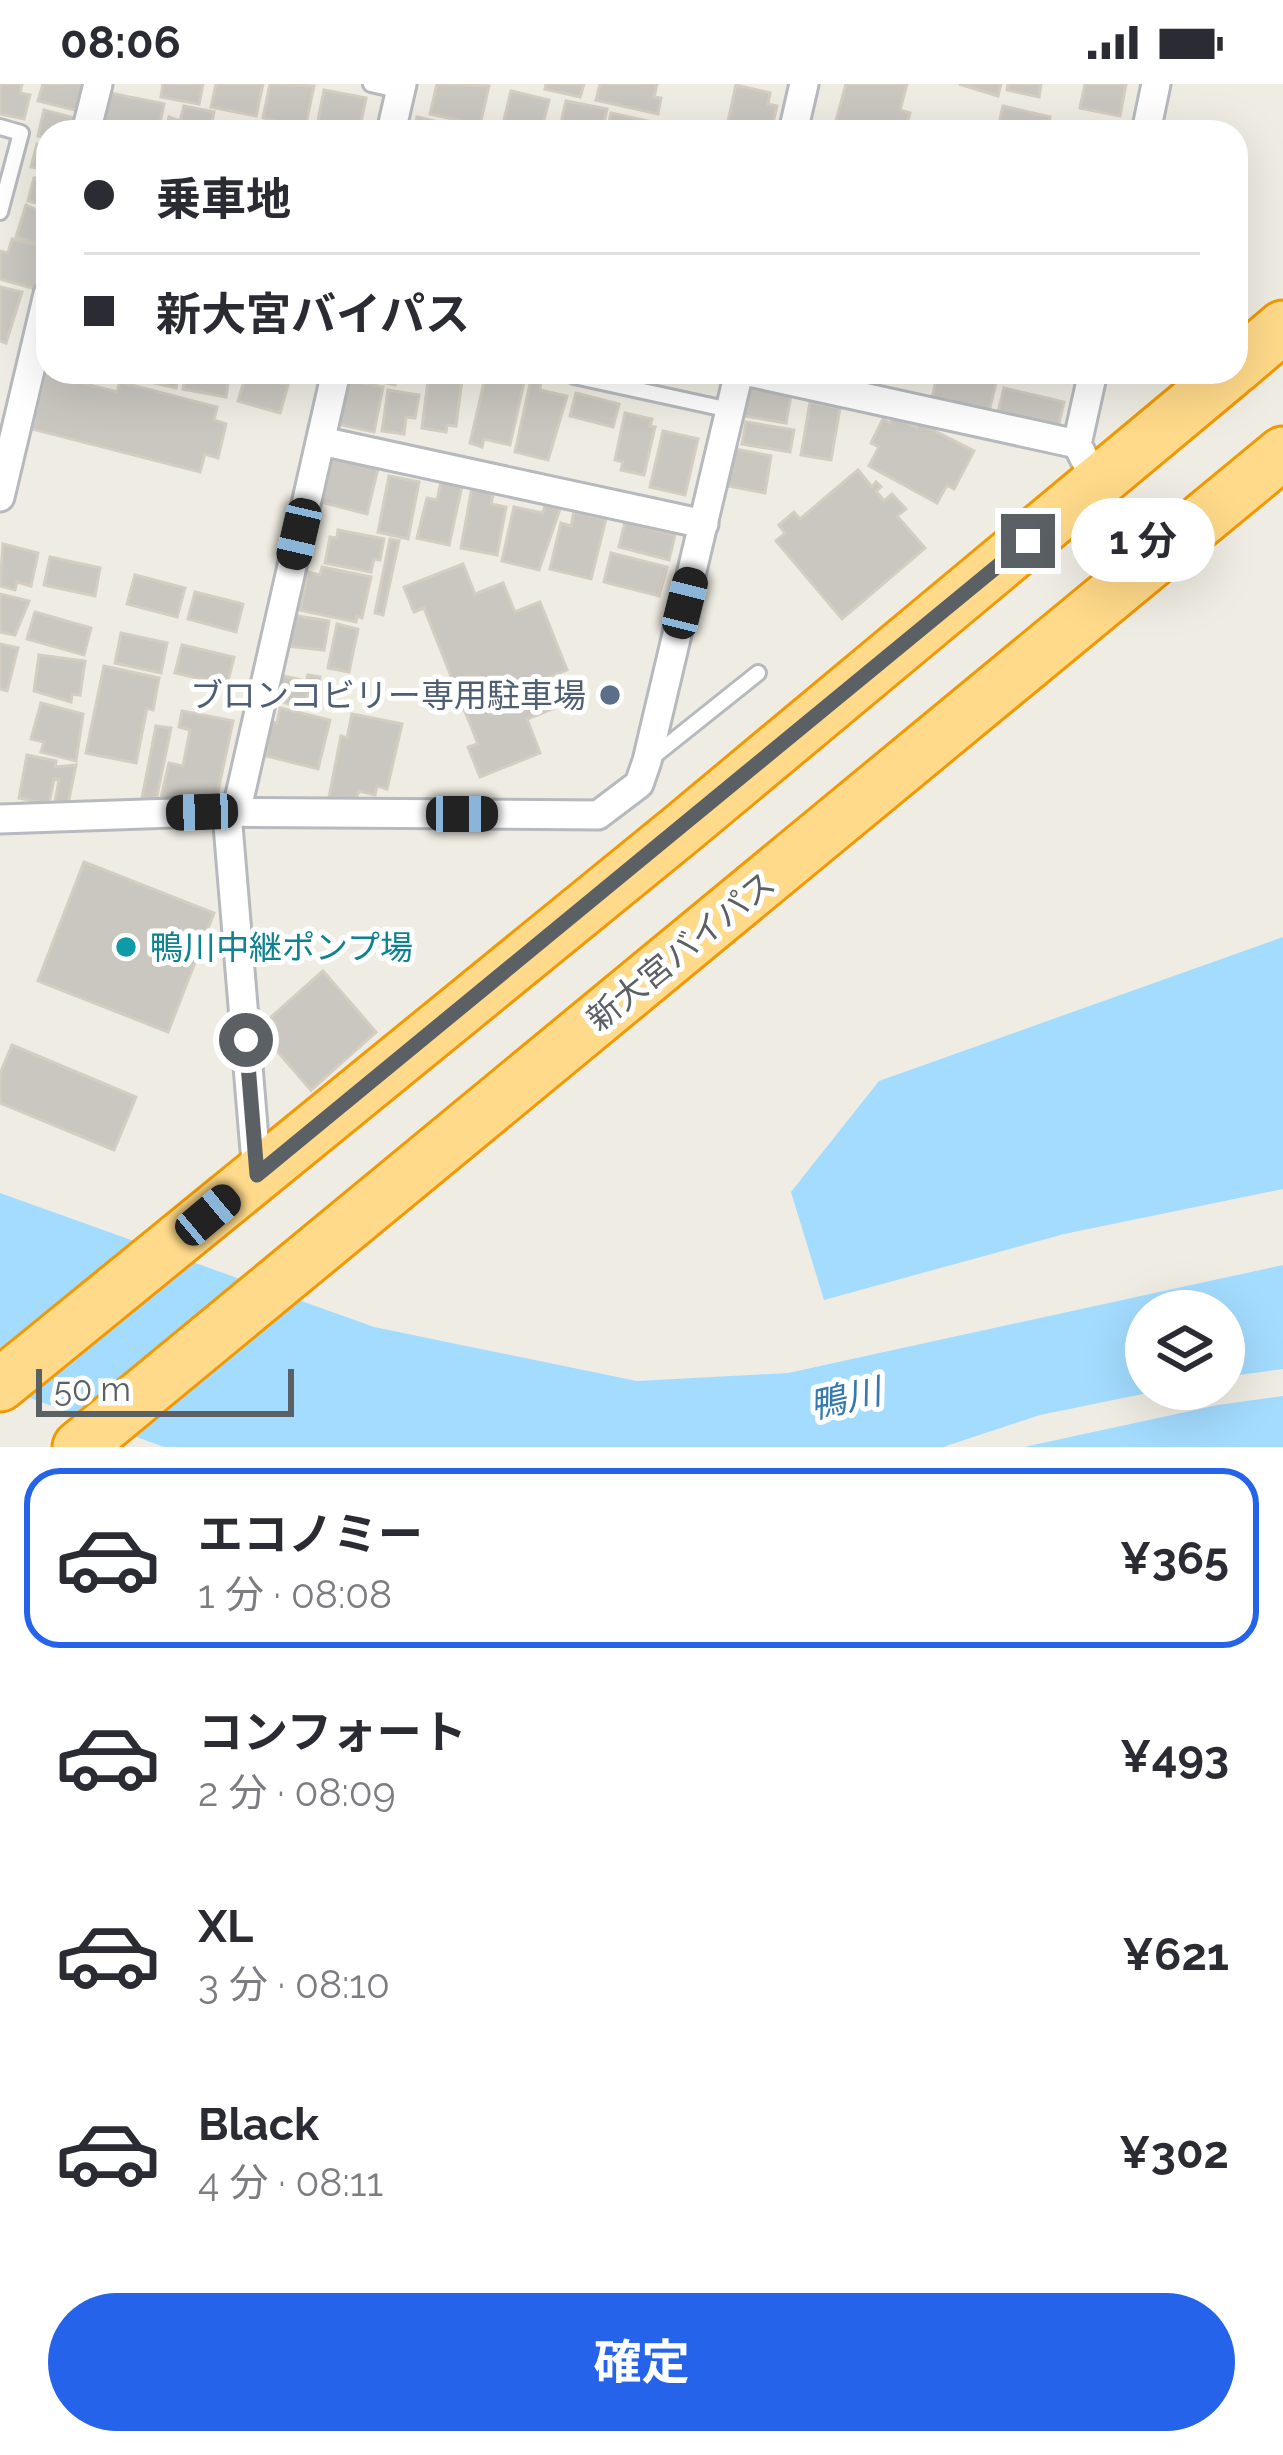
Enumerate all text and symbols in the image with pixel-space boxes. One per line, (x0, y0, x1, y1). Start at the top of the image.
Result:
text: 08:06 (60, 16, 181, 69)
text: 乗車地 (156, 173, 291, 226)
text: 新大宮バイパス (156, 288, 470, 341)
car (273, 495, 325, 573)
callout: 1 分 (1070, 499, 1214, 583)
route end (1001, 514, 1055, 568)
text: 1 分 (1109, 517, 1177, 563)
car (659, 564, 711, 642)
place label: ブロンコビリー専用駐車場 (190, 676, 586, 715)
marker: ブロンコビリー専用駐車場 (597, 682, 623, 708)
car (165, 793, 239, 831)
car (426, 796, 498, 832)
street label: 新大宮バイパス (579, 863, 783, 1039)
place label: 鴨川中継ポンプ場 (150, 928, 413, 967)
marker: 鴨川中継ポンプ場 (113, 934, 139, 960)
route start (219, 1013, 273, 1067)
car (169, 1178, 247, 1252)
map controls (1125, 1290, 1245, 1410)
button: layers (1125, 1290, 1245, 1410)
scale bar (36, 1363, 294, 1416)
water label: 鴨川 (805, 1369, 889, 1427)
text: 50 m (54, 1370, 131, 1409)
icon: car (54, 1504, 162, 1612)
text: エコノミー (198, 1508, 423, 1561)
text: ¥365 (1120, 1532, 1229, 1585)
text: 1 分 · 08:08 (198, 1571, 392, 1617)
icon: car (54, 1702, 162, 1810)
text: コンフォート (198, 1706, 467, 1759)
text: ¥493 (1120, 1730, 1229, 1783)
text: 2 分 · 08:09 (198, 1769, 396, 1815)
icon: car (54, 1900, 162, 2008)
text: XL (198, 1900, 253, 1953)
text: ¥621 (1122, 1928, 1229, 1981)
text: 3 分 · 08:10 (198, 1961, 390, 2007)
icon: car (54, 2098, 162, 2206)
text: Black (198, 2098, 319, 2151)
text: ¥302 (1119, 2126, 1229, 2179)
text: 4 分 · 08:11 (198, 2159, 383, 2205)
button: 確定 (48, 2293, 1235, 2431)

